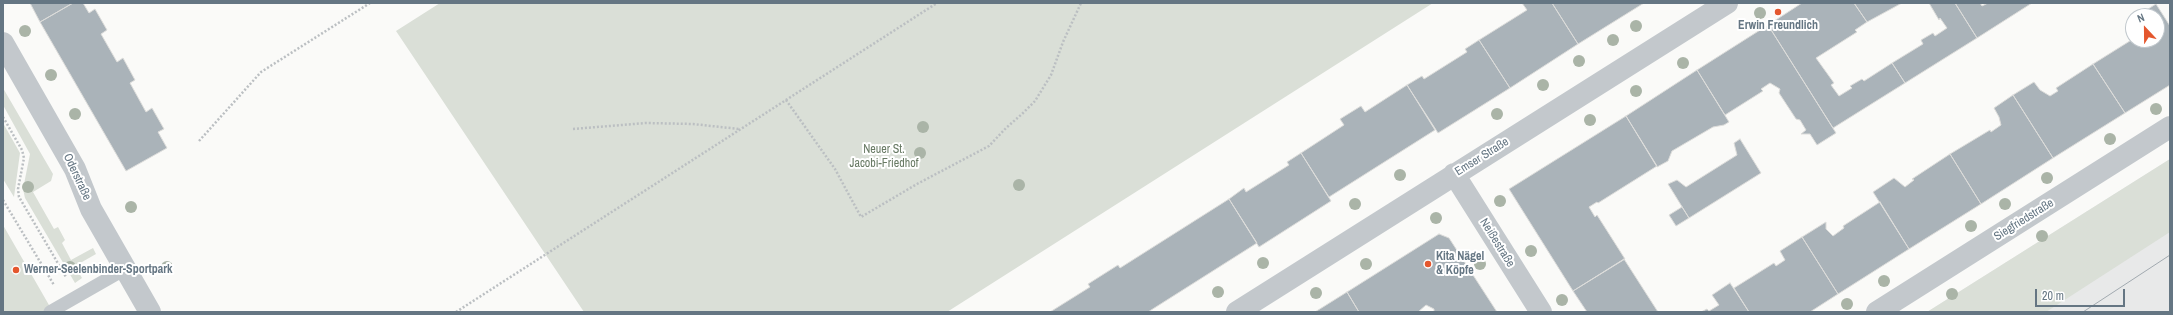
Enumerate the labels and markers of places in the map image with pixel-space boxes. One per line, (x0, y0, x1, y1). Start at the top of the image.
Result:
marker: Erwin Freundlich (1773, 7, 1783, 17)
place label: Erwin Freundlich (1738, 19, 1818, 33)
place label: Kita Nägel & Köpfe (1436, 250, 1484, 278)
marker: Kita Nägel & Köpfe (1423, 259, 1433, 269)
place label: Werner-Seelenbinder-Sportpark (24, 263, 173, 277)
marker: Werner-Seelenbinder-Sportpark (11, 265, 21, 275)

